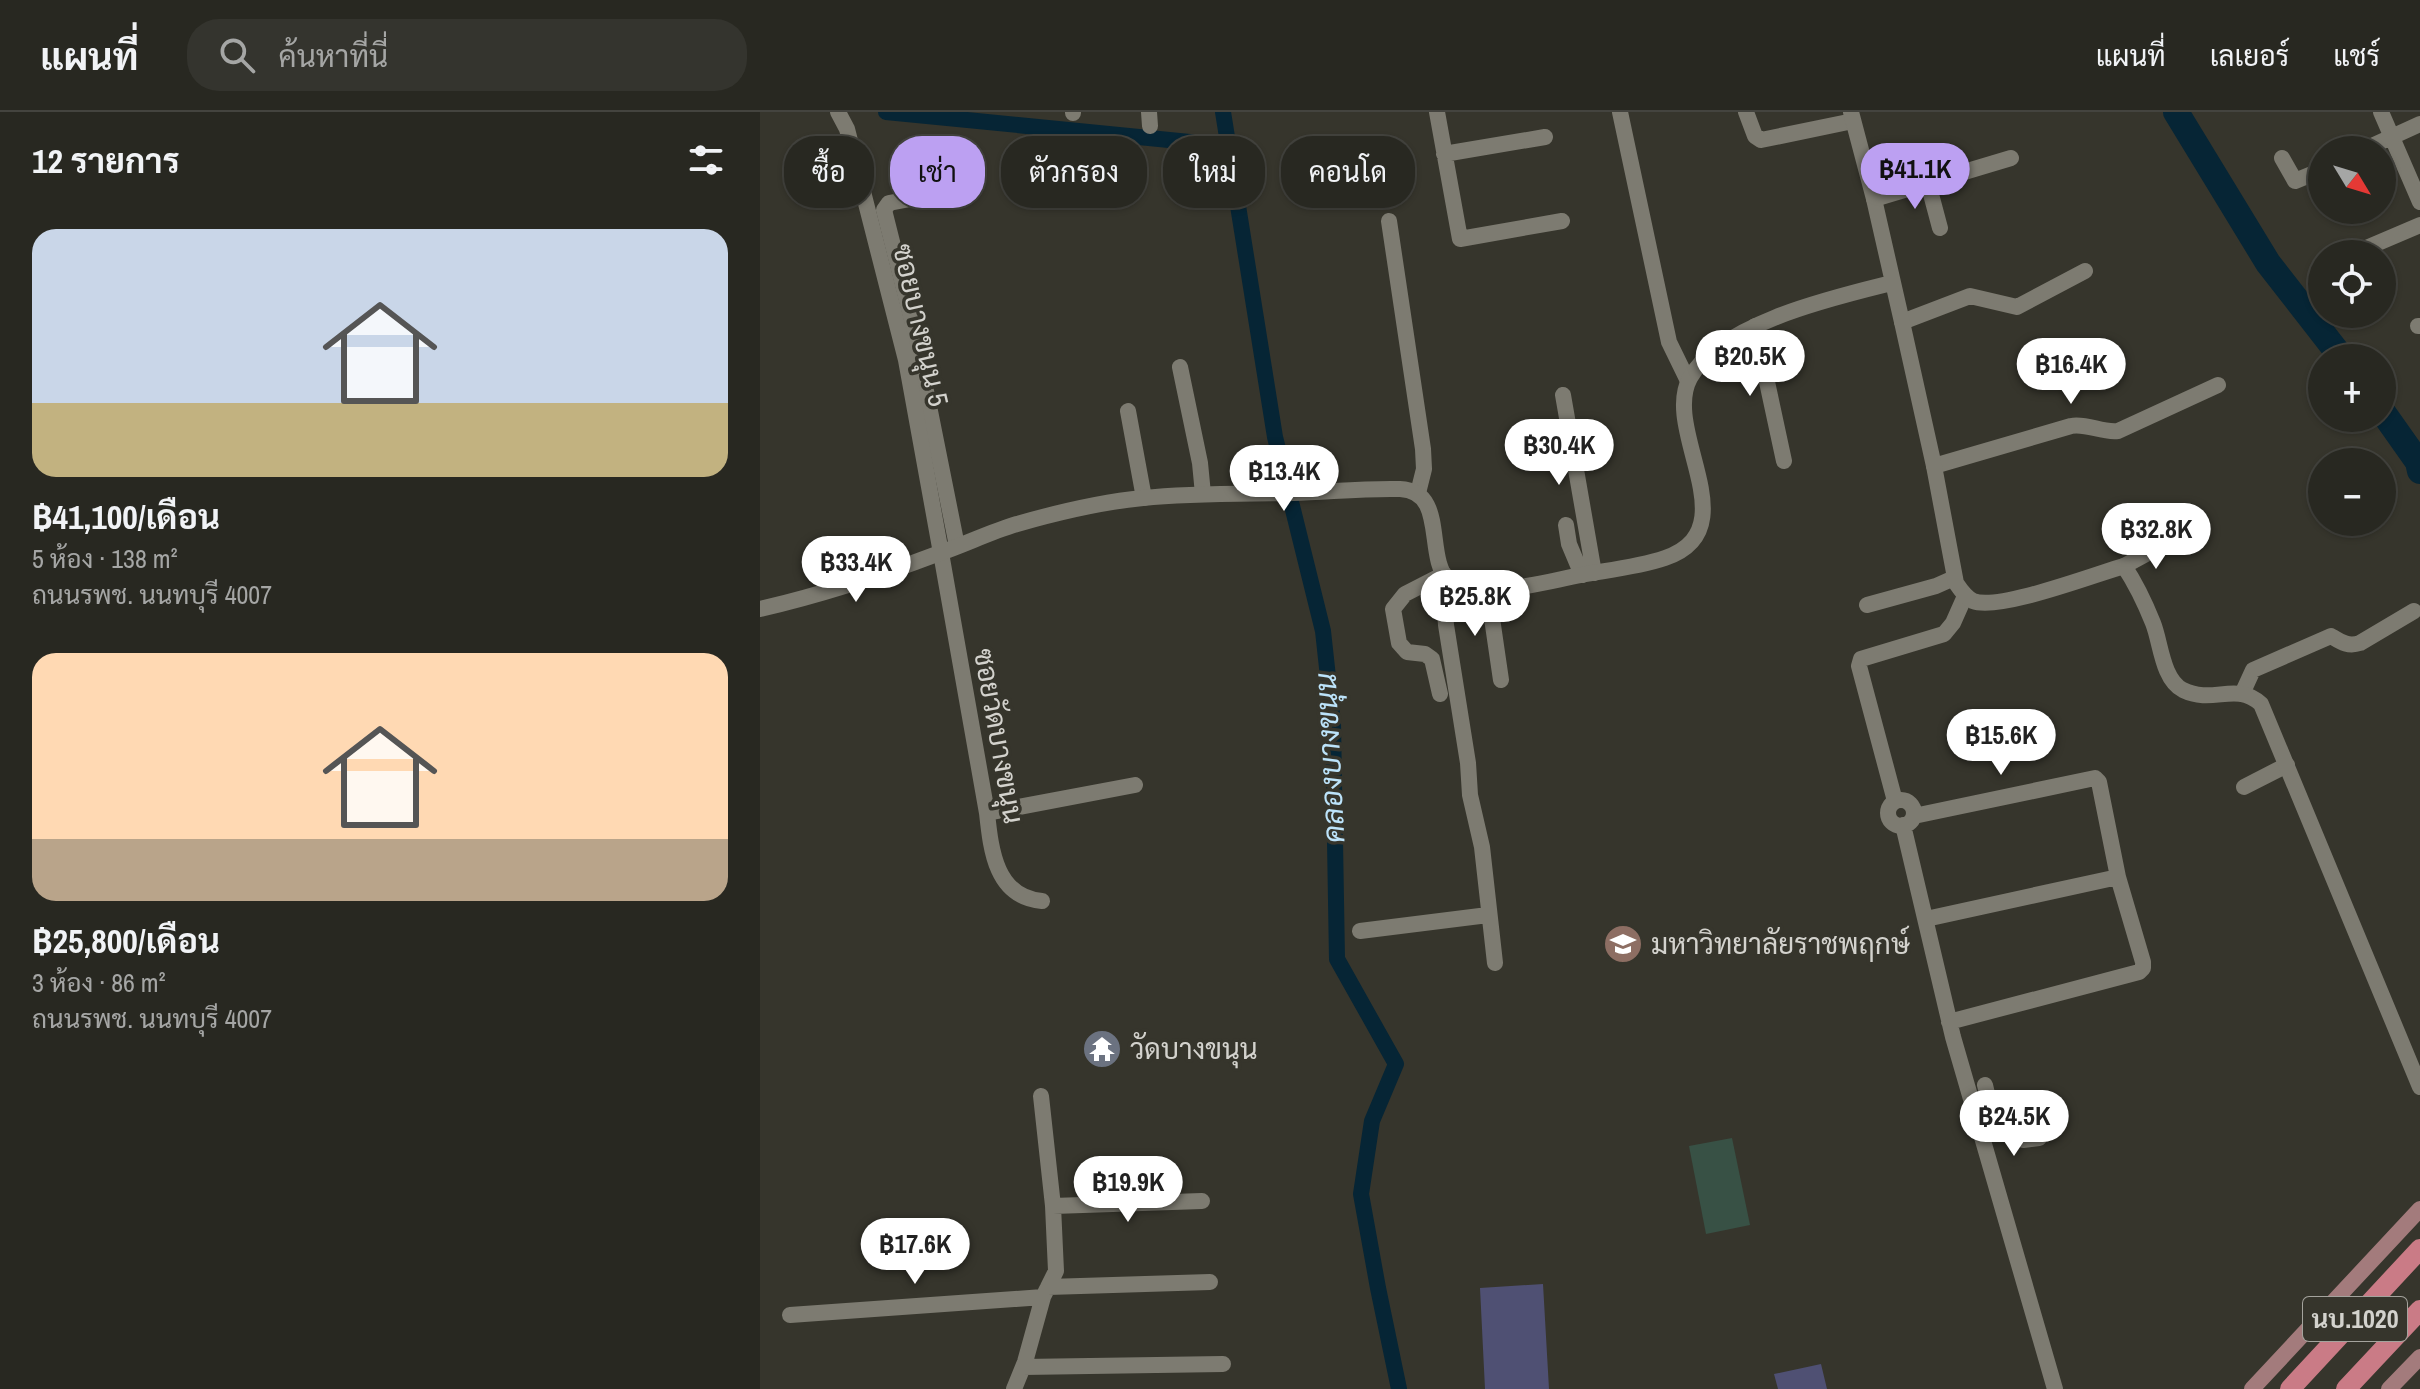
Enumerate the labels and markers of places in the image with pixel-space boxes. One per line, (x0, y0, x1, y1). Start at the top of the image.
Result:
pin: ฿41.1K (1850, 143, 1980, 211)
pin: ฿20.5K (1685, 330, 1815, 398)
pin: ฿16.4K (2006, 338, 2136, 406)
pin: ฿30.4K (1494, 419, 1624, 487)
pin: ฿13.4K (1219, 445, 1349, 513)
pin: ฿32.8K (2091, 503, 2221, 571)
pin: ฿33.4K (791, 536, 921, 604)
pin: ฿25.8K (1410, 570, 1540, 638)
pin: ฿15.6K (1936, 709, 2066, 777)
school or university icon: มหาวิทยาลัยราชพฤกษ์ (1602, 923, 1644, 965)
place label: มหาวิทยาลัยราชพฤกษ์ (1651, 925, 1911, 963)
temple icon: วัดบางขนุน (1081, 1028, 1123, 1070)
place label: วัดบางขนุน (1130, 1030, 1258, 1069)
pin: ฿24.5K (1949, 1090, 2079, 1158)
pin: ฿19.9K (1063, 1156, 1193, 1224)
pin: ฿17.6K (850, 1218, 980, 1286)

